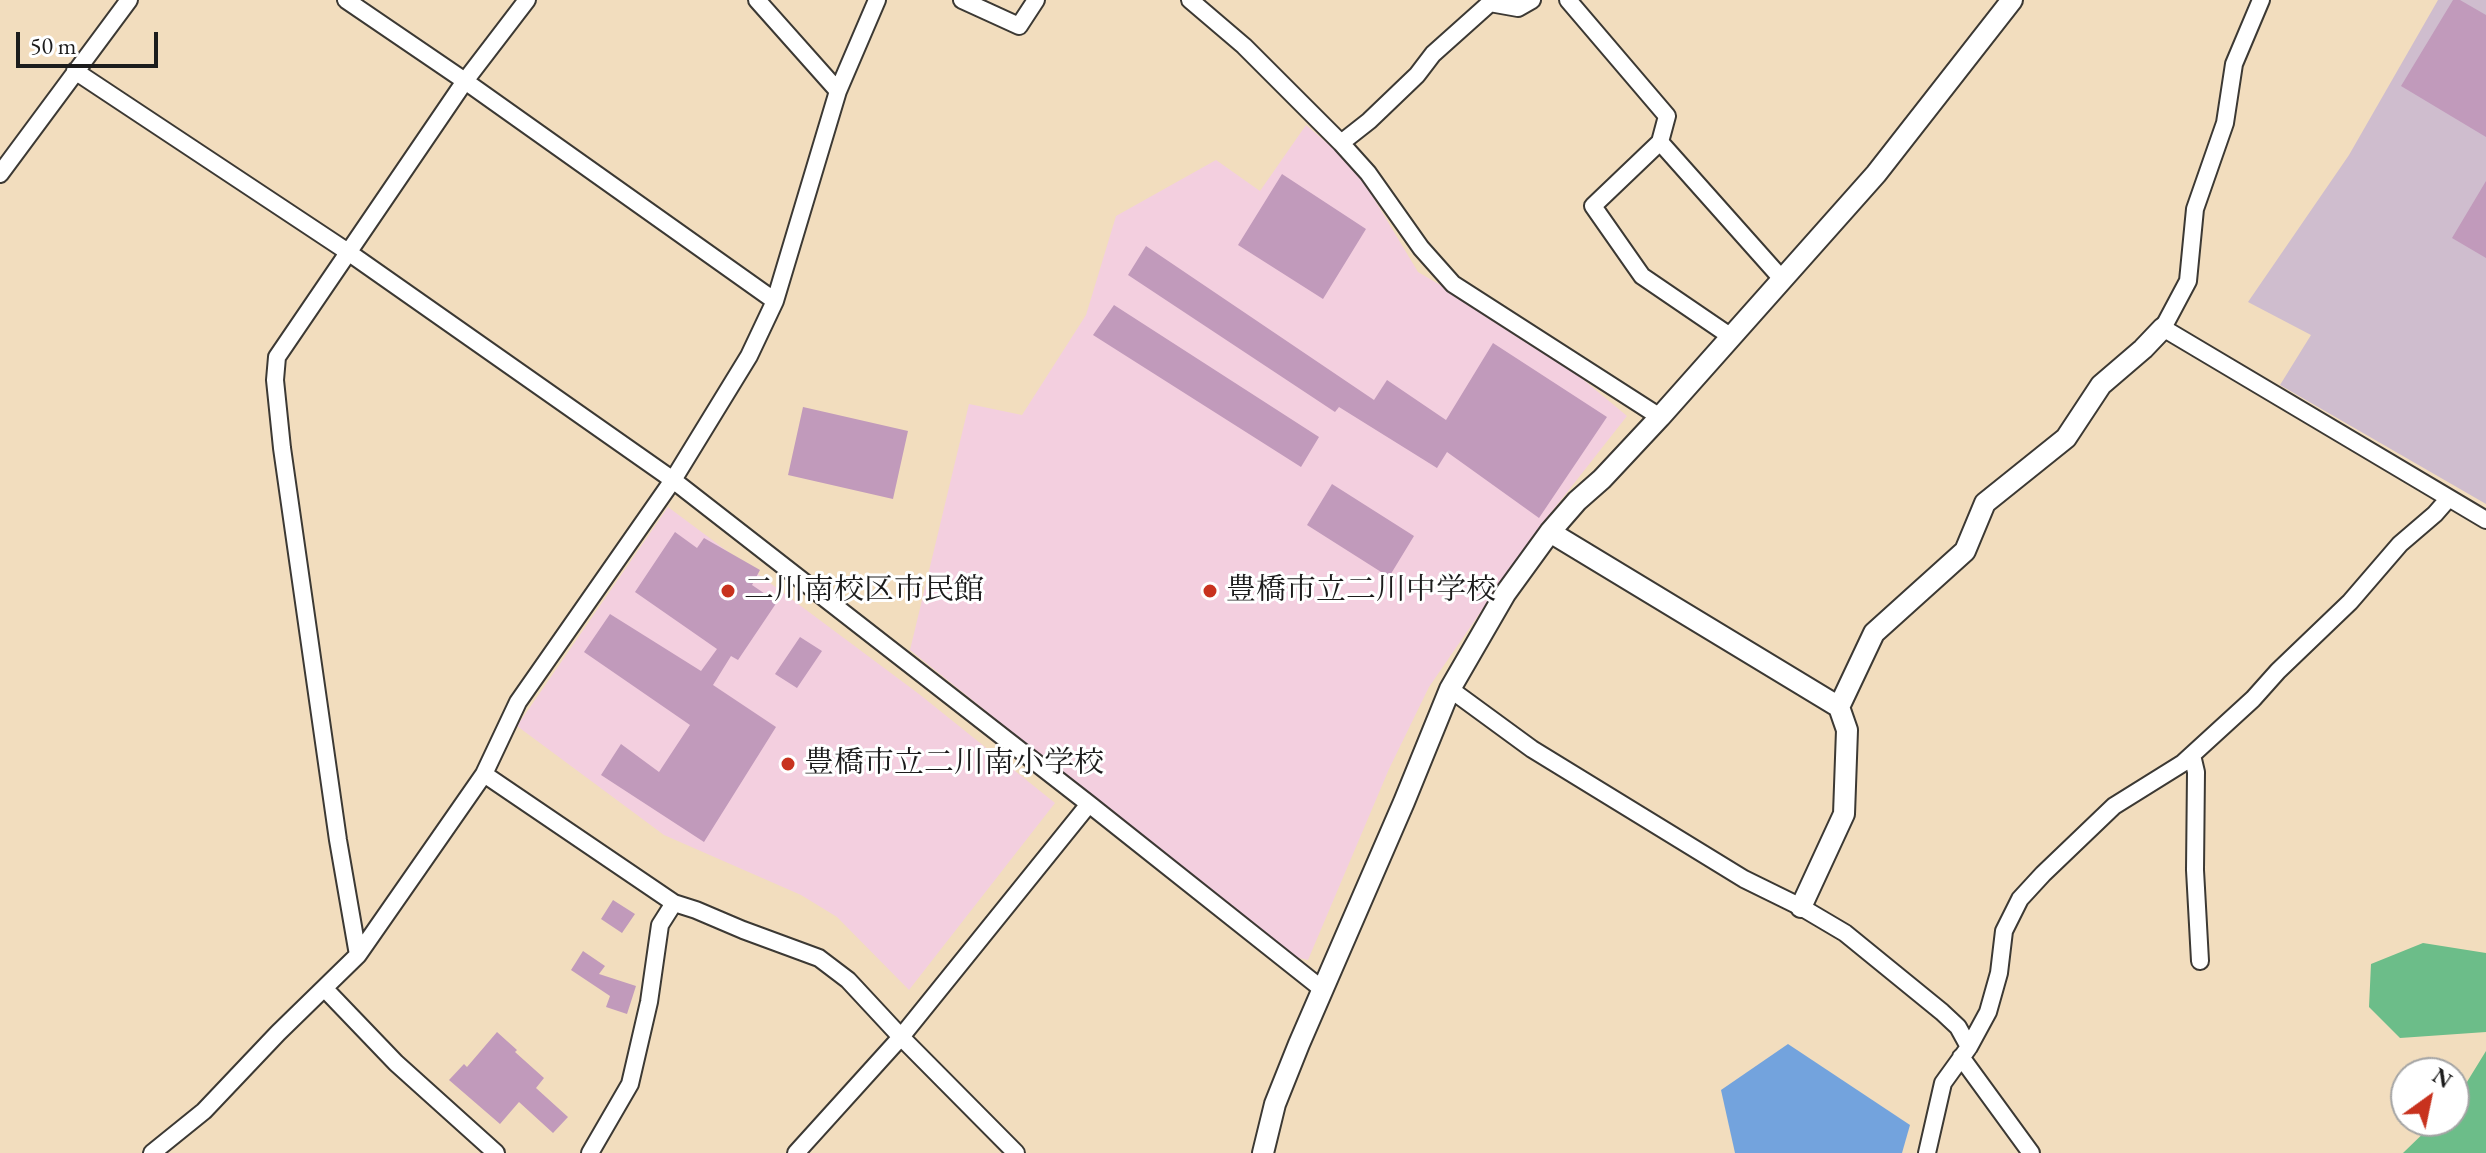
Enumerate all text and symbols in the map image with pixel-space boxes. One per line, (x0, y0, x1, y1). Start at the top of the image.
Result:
scale bar (20, 16, 162, 66)
text: 50 m (30, 30, 77, 61)
place label: 二川南校区市民館 (744, 573, 984, 609)
place label: 豊橋市立二川中学校 (1226, 573, 1496, 609)
marker: 二川南校区市民館 (719, 582, 737, 600)
marker: 豊橋市立二川中学校 (1201, 582, 1219, 600)
place label: 豊橋市立二川南小学校 (804, 746, 1104, 782)
marker: 豊橋市立二川南小学校 (779, 755, 797, 773)
north arrow (2390, 1057, 2470, 1137)
text: N (2427, 1061, 2458, 1095)

